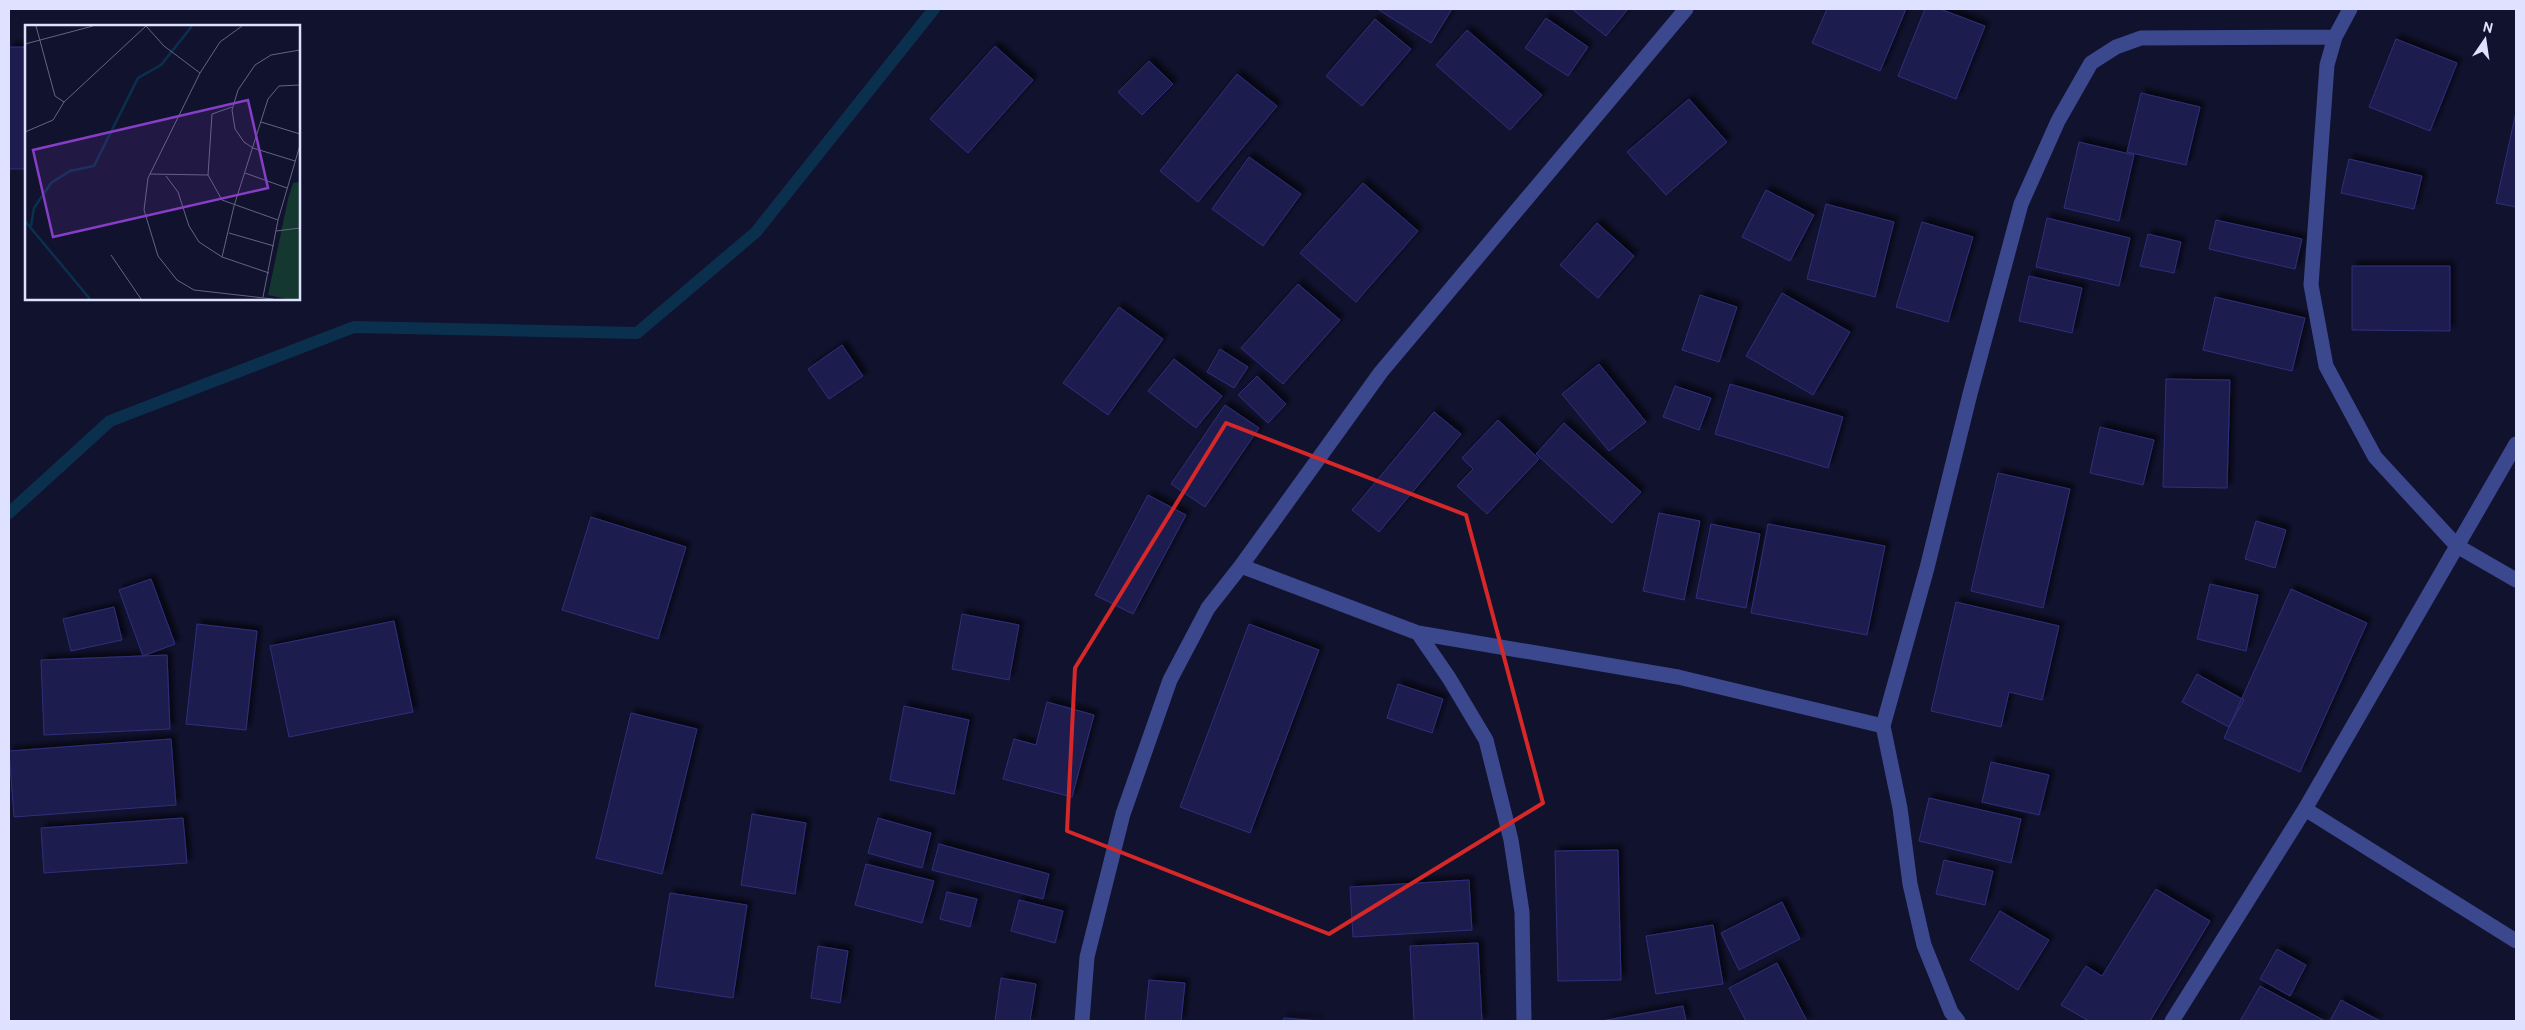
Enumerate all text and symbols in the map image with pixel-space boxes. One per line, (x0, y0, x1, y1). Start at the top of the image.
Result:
north arrow (2460, 15, 2510, 65)
text: N (2481, 19, 2494, 38)
inset map (25, 25, 300, 300)

